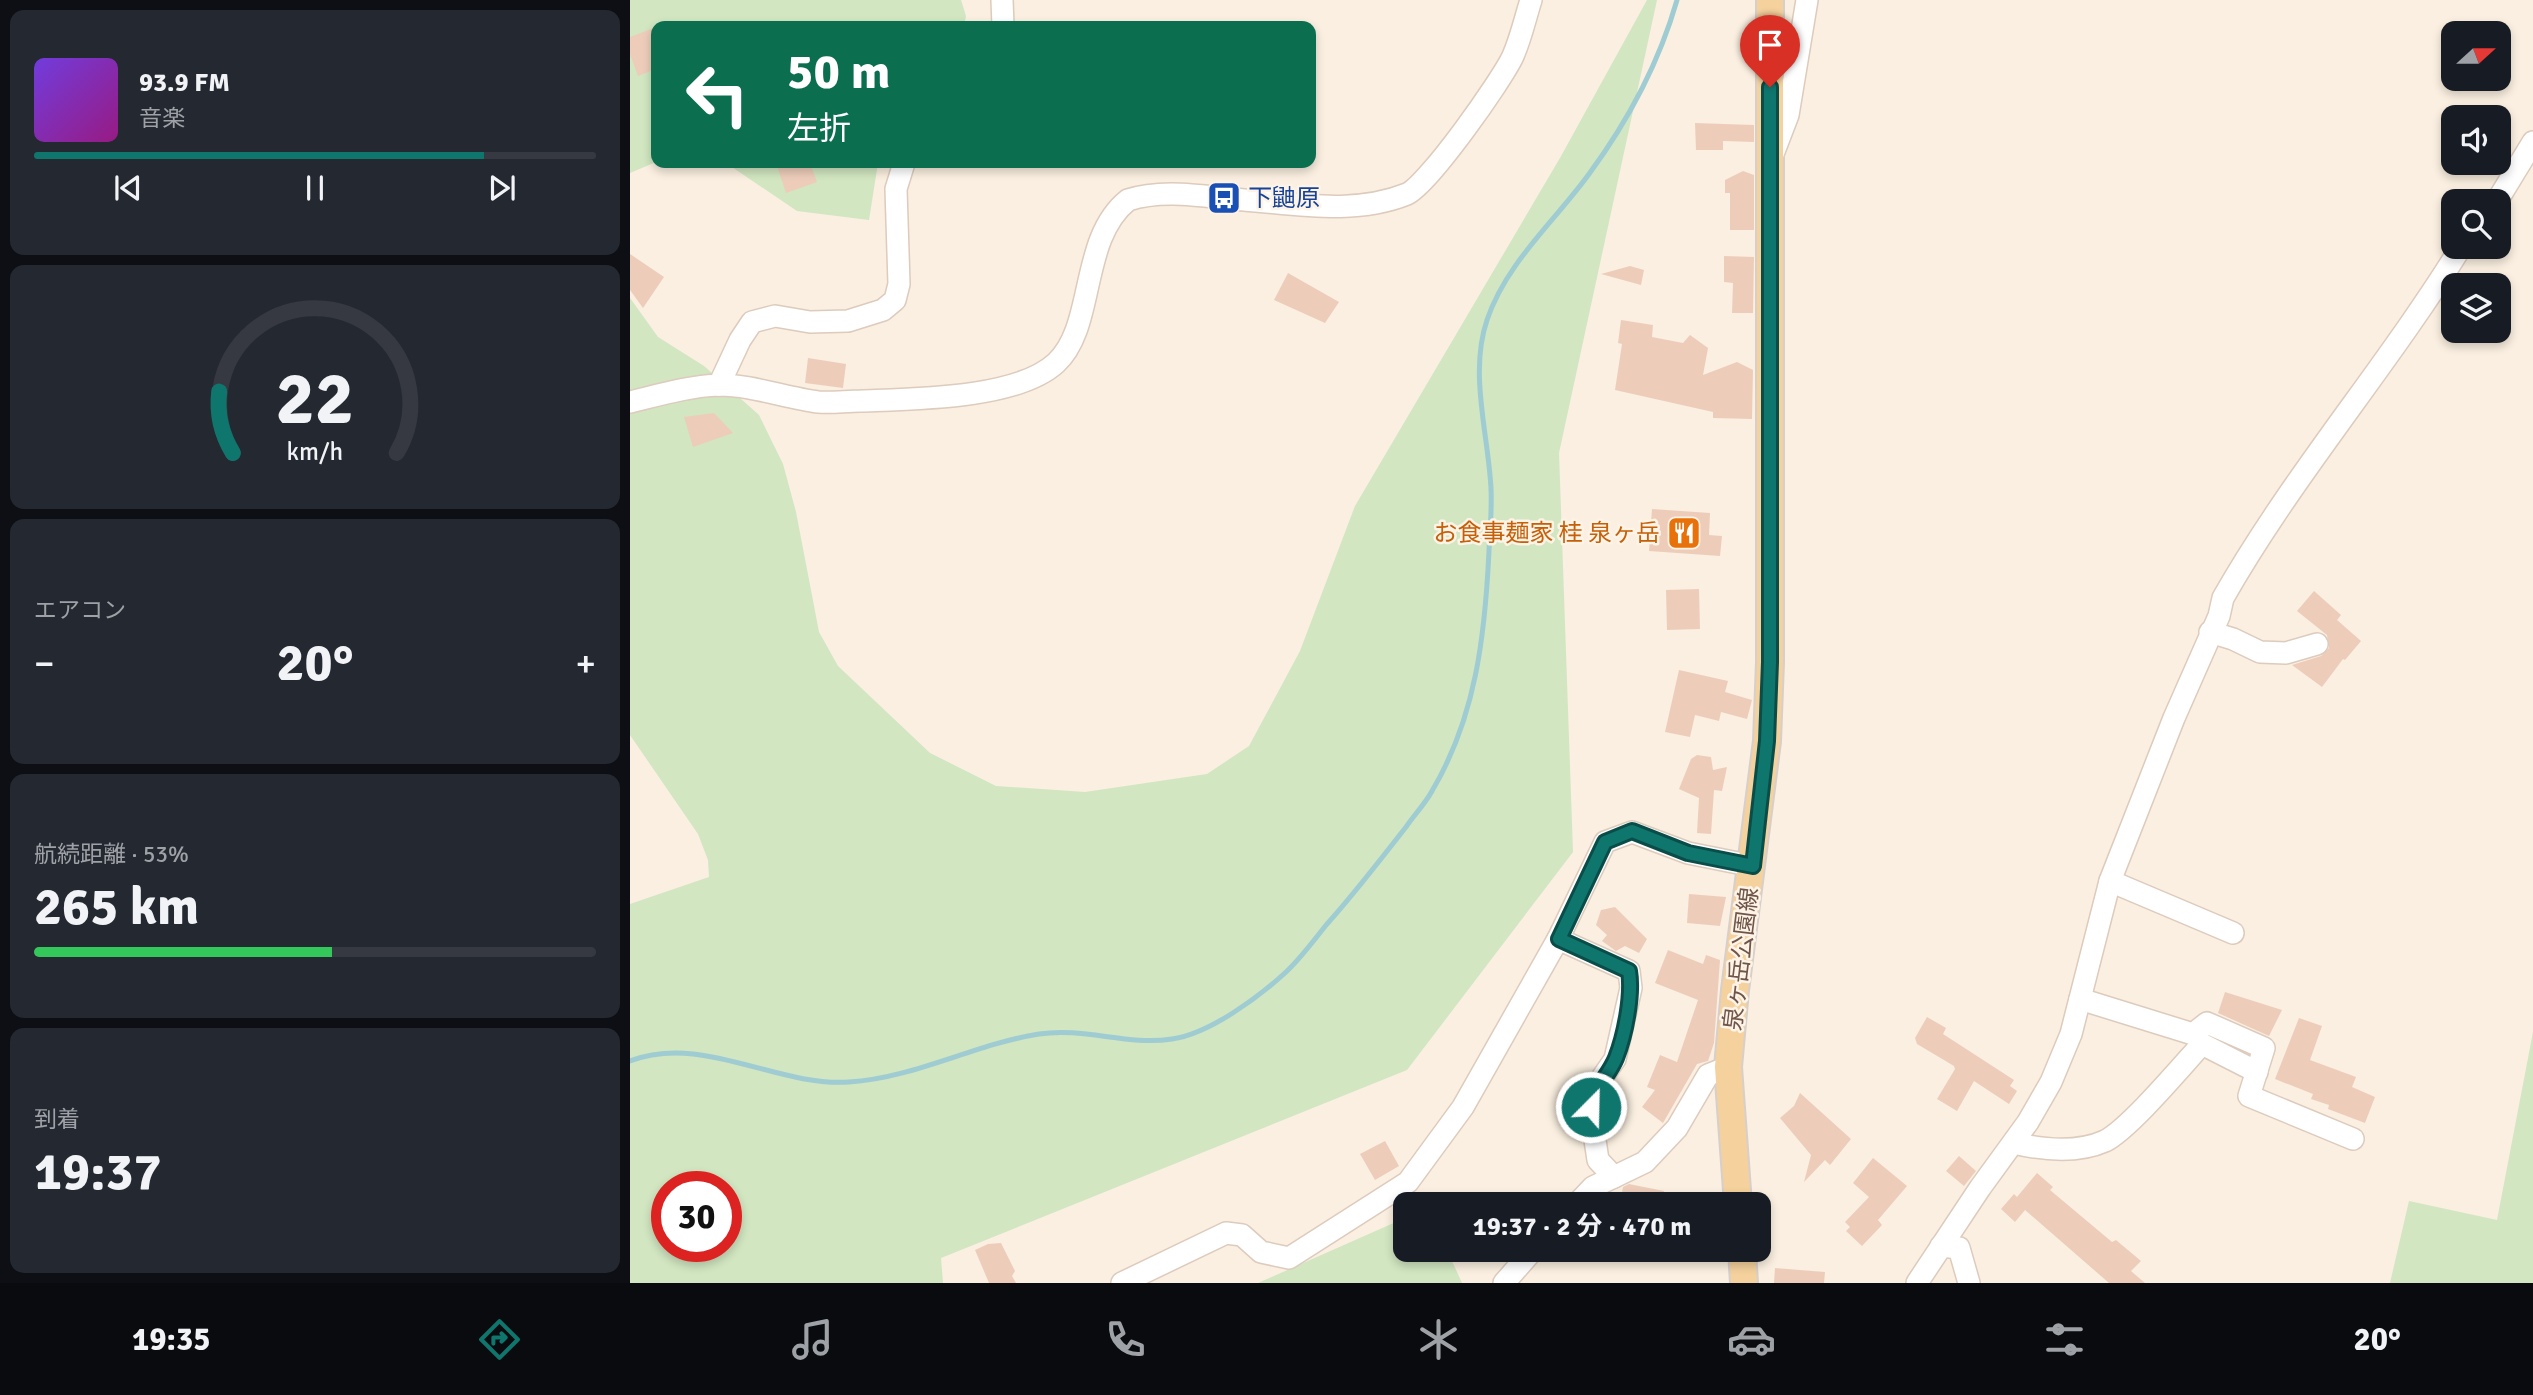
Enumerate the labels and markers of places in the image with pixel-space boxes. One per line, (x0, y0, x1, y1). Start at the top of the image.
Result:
pin (1740, 15, 1800, 87)
bus stop icon: 下鼬原 (1205, 179, 1243, 217)
place label: 下鼬原 (1248, 183, 1320, 213)
restaurant icon: お食事麺家 桂 泉ヶ岳 (1665, 514, 1703, 552)
place label: お食事麺家 桂 泉ヶ岳 (1433, 518, 1660, 548)

